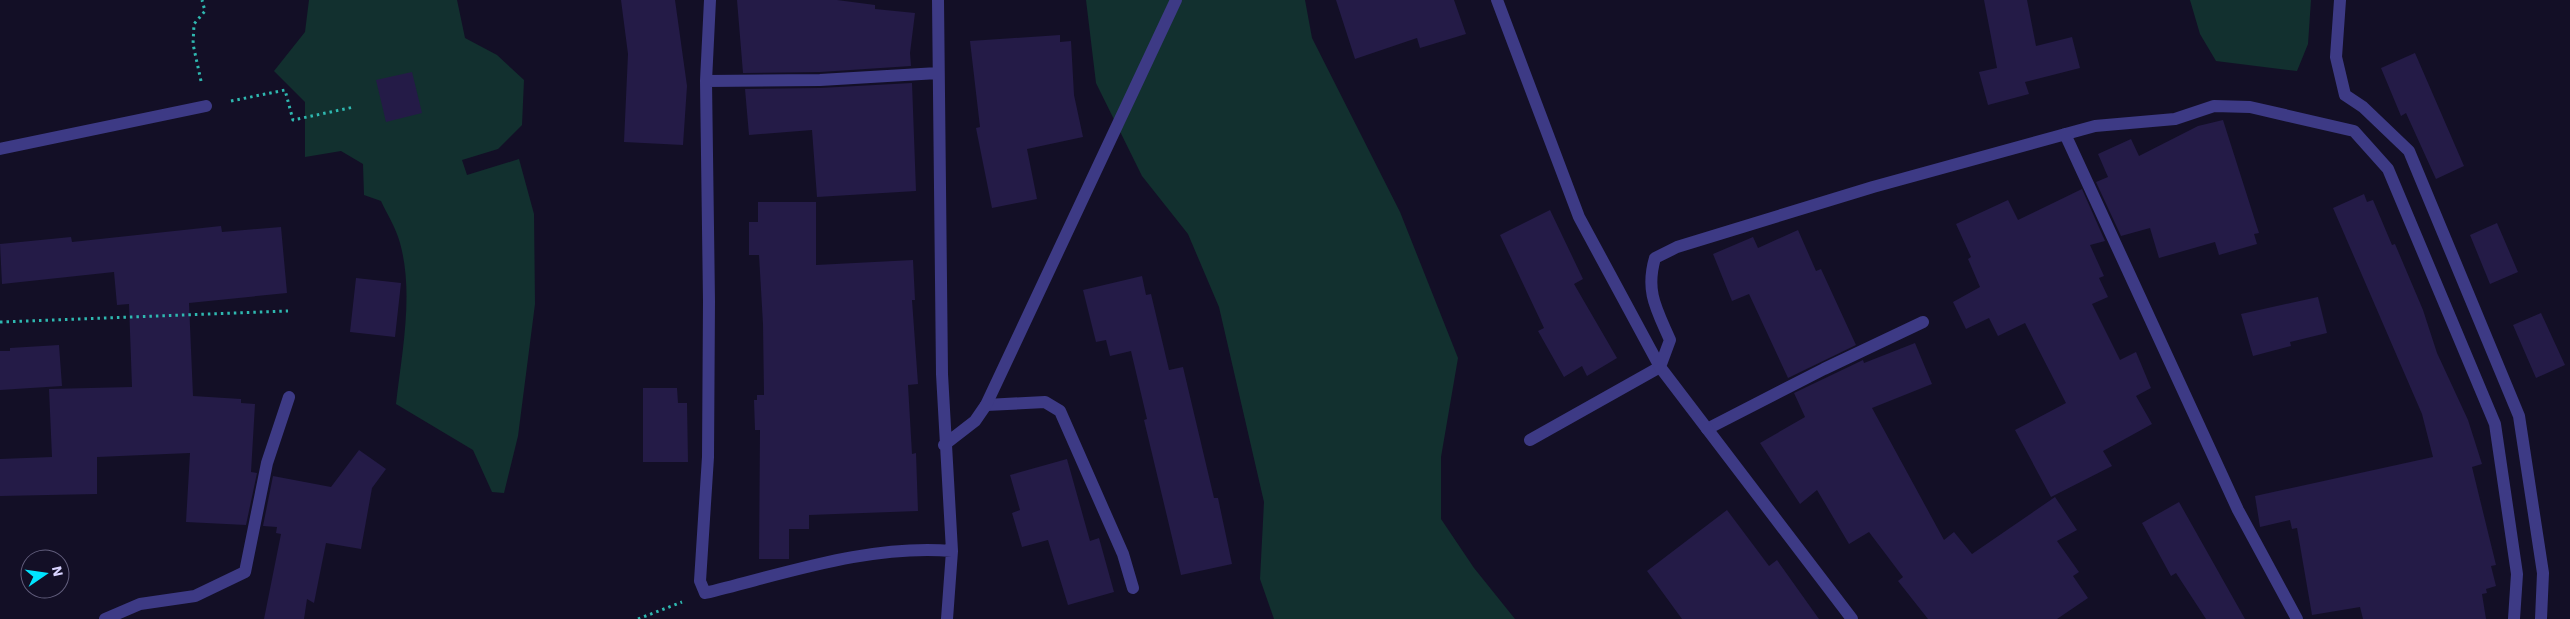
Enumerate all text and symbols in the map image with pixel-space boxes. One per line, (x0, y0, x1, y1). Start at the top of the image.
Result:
north arrow (20, 549, 70, 599)
text: N (49, 564, 67, 578)

